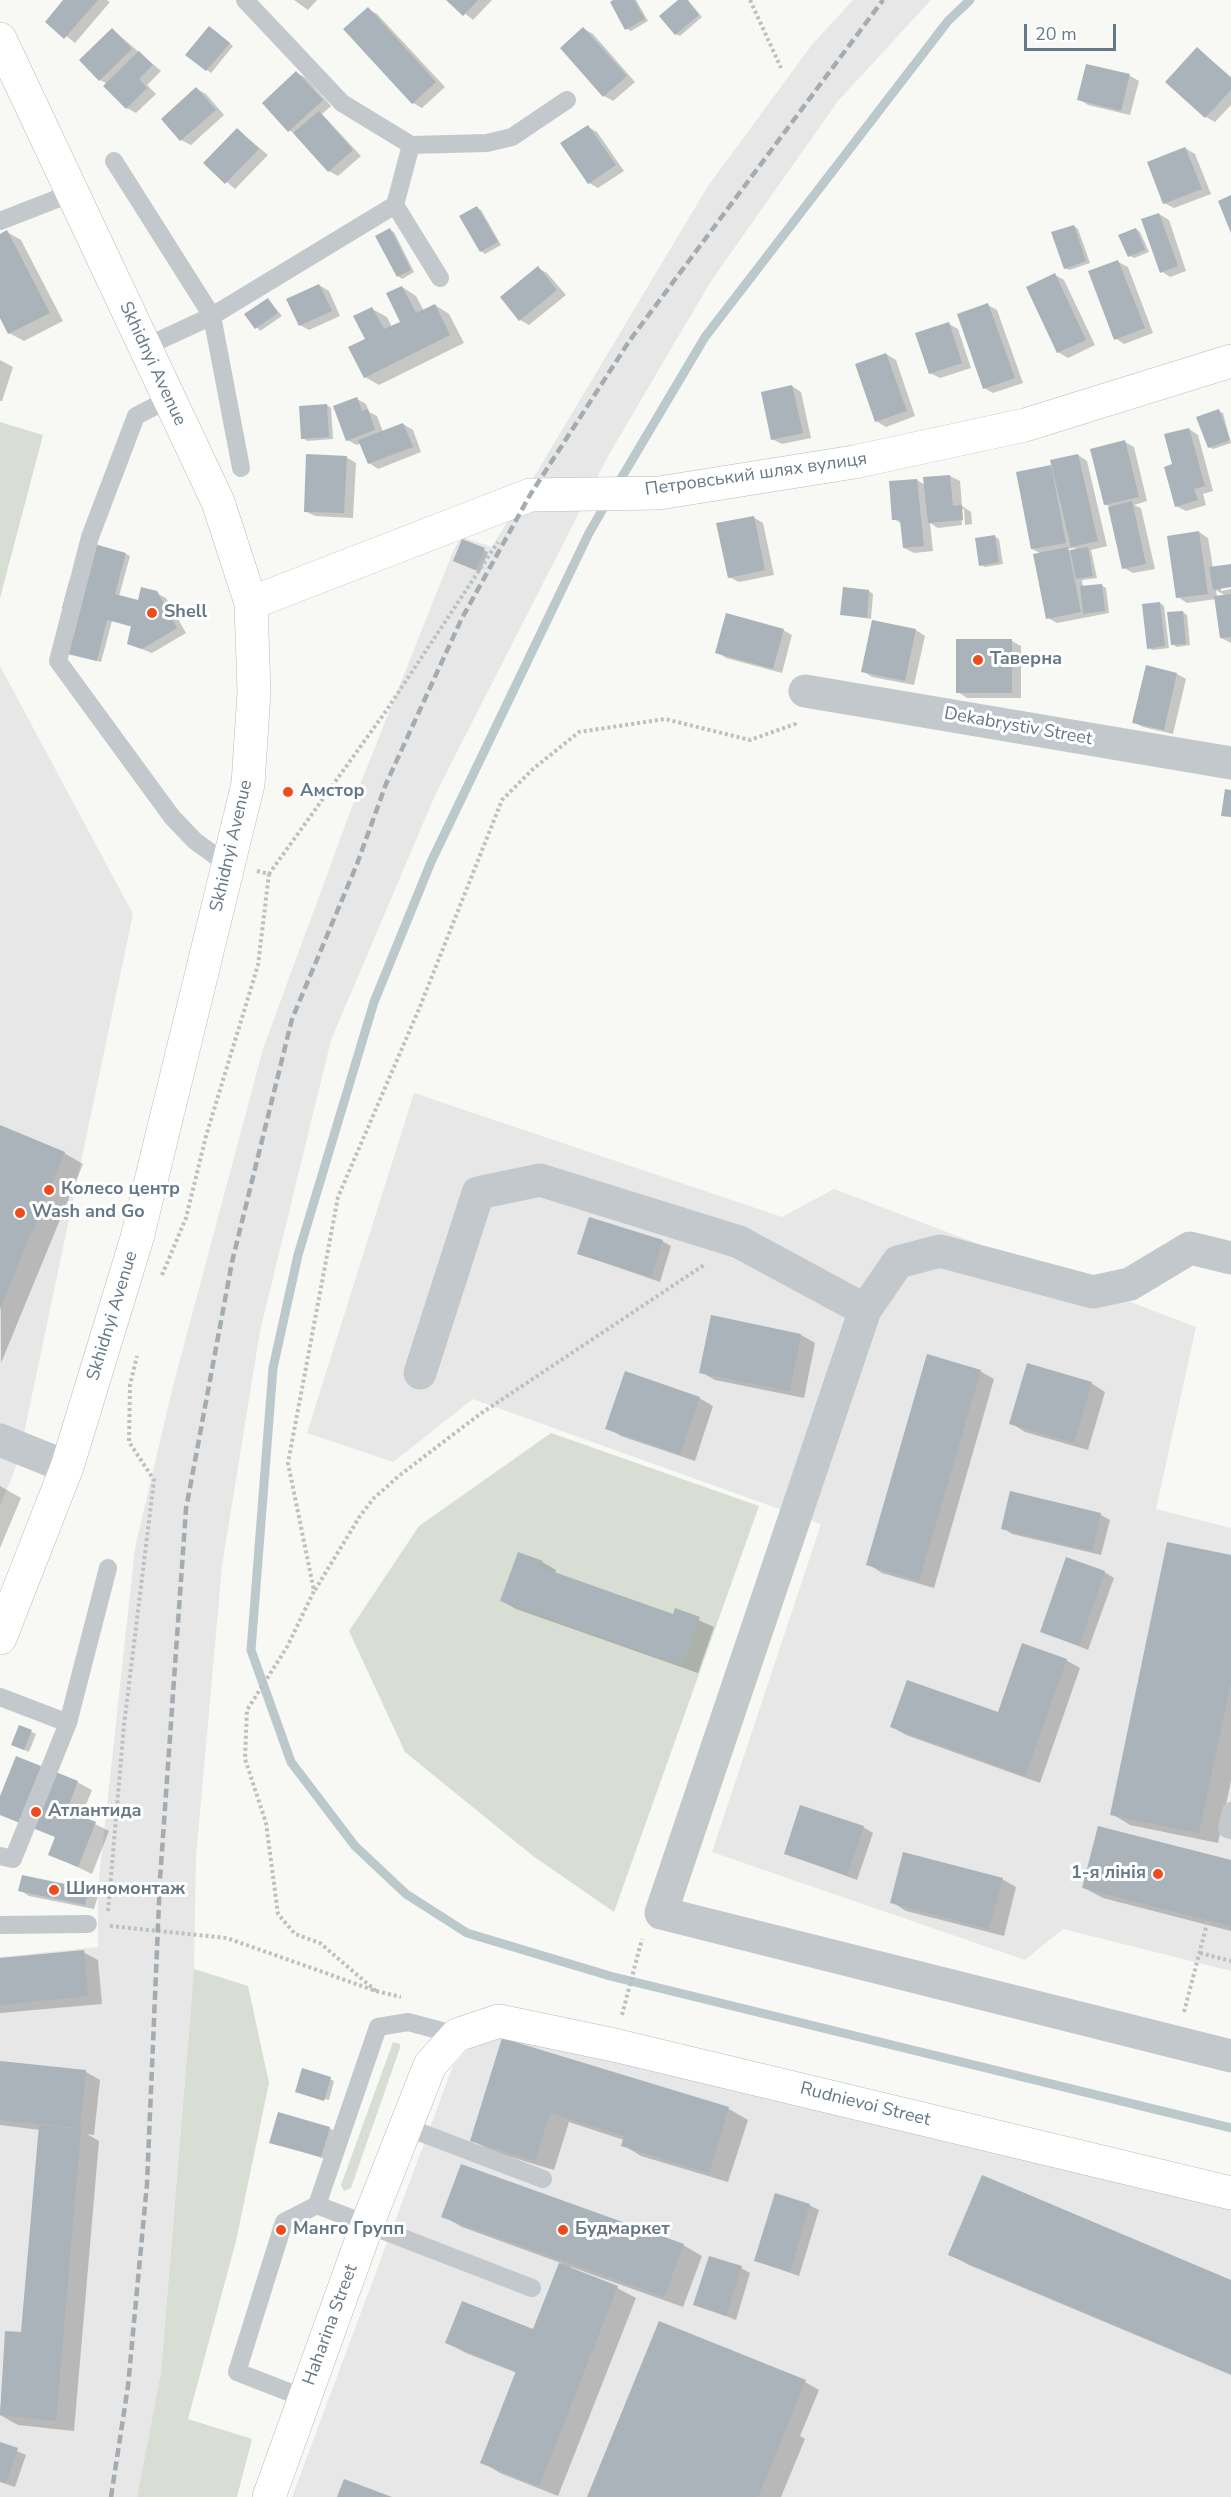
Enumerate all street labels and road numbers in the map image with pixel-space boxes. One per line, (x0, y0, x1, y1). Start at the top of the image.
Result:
street label: Skhidnyi Avenue (114, 299, 190, 429)
street label: Петровський шлях вулиця (644, 449, 868, 501)
street label: Dekabrystiv Street (942, 703, 1094, 751)
street label: Skhidnyi Avenue (206, 778, 258, 914)
street label: Skhidnyi Avenue (83, 1249, 143, 1383)
street label: Rudnievoi Street (798, 2078, 932, 2132)
street label: Haharina Street (299, 2262, 363, 2388)

